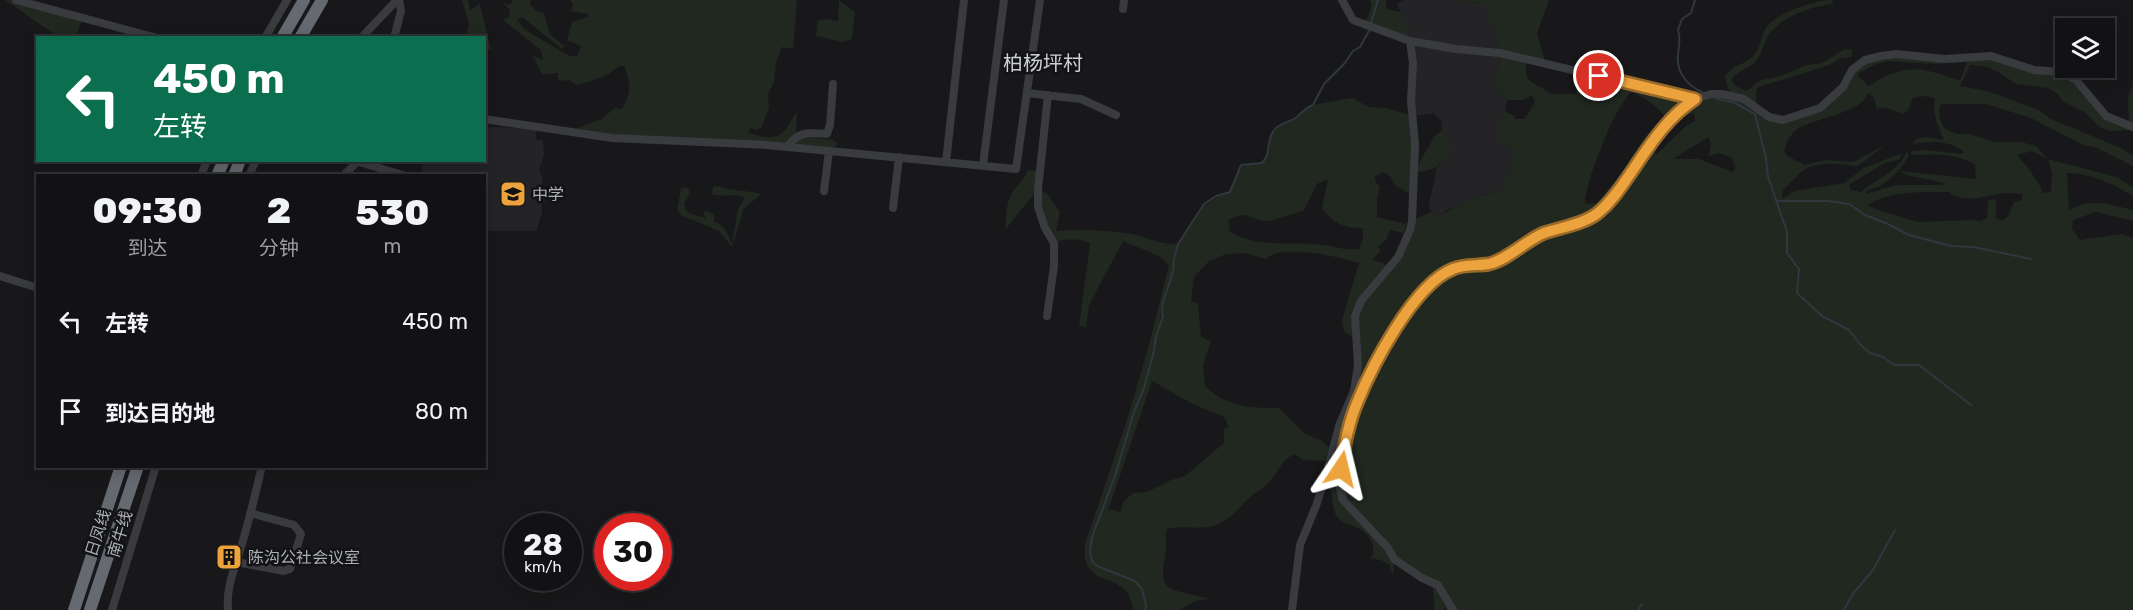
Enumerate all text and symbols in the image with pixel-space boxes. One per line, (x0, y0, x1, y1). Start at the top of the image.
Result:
map controls (2055, 18, 2115, 78)
button: layers (2055, 18, 2115, 78)
pin (1573, 50, 1624, 101)
district label: 柏杨坪村 (1003, 51, 1083, 75)
text: 450 m (153, 54, 285, 104)
icon: arrive (1582, 59, 1615, 92)
icon: left (54, 60, 132, 138)
text: 左转 (153, 111, 207, 143)
school or university icon: 中学 (498, 179, 528, 209)
place label: 中学 (532, 185, 564, 204)
text: 09:30 (93, 189, 202, 232)
text: 2 (267, 189, 291, 232)
text: 530 (356, 191, 429, 234)
text: m (384, 234, 401, 258)
text: 到达 (128, 236, 168, 260)
text: 分钟 (259, 236, 299, 260)
icon: left (54, 305, 87, 338)
text: 450 m (402, 308, 468, 335)
text: 左转 (105, 310, 149, 337)
icon: arrive (54, 395, 87, 428)
text: 80 m (415, 398, 468, 425)
text: 到达目的地 (105, 400, 215, 427)
position arrow (1309, 437, 1373, 501)
street label: 日凤线 (82, 507, 114, 559)
street label: 南牛线 (104, 508, 136, 560)
speed limit sign: 30 (594, 513, 672, 591)
text: 28 (523, 527, 563, 563)
building icon: 陈沟公社会议室 (214, 542, 244, 572)
place label: 陈沟公社会议室 (248, 548, 360, 567)
text: km/h (524, 558, 562, 576)

